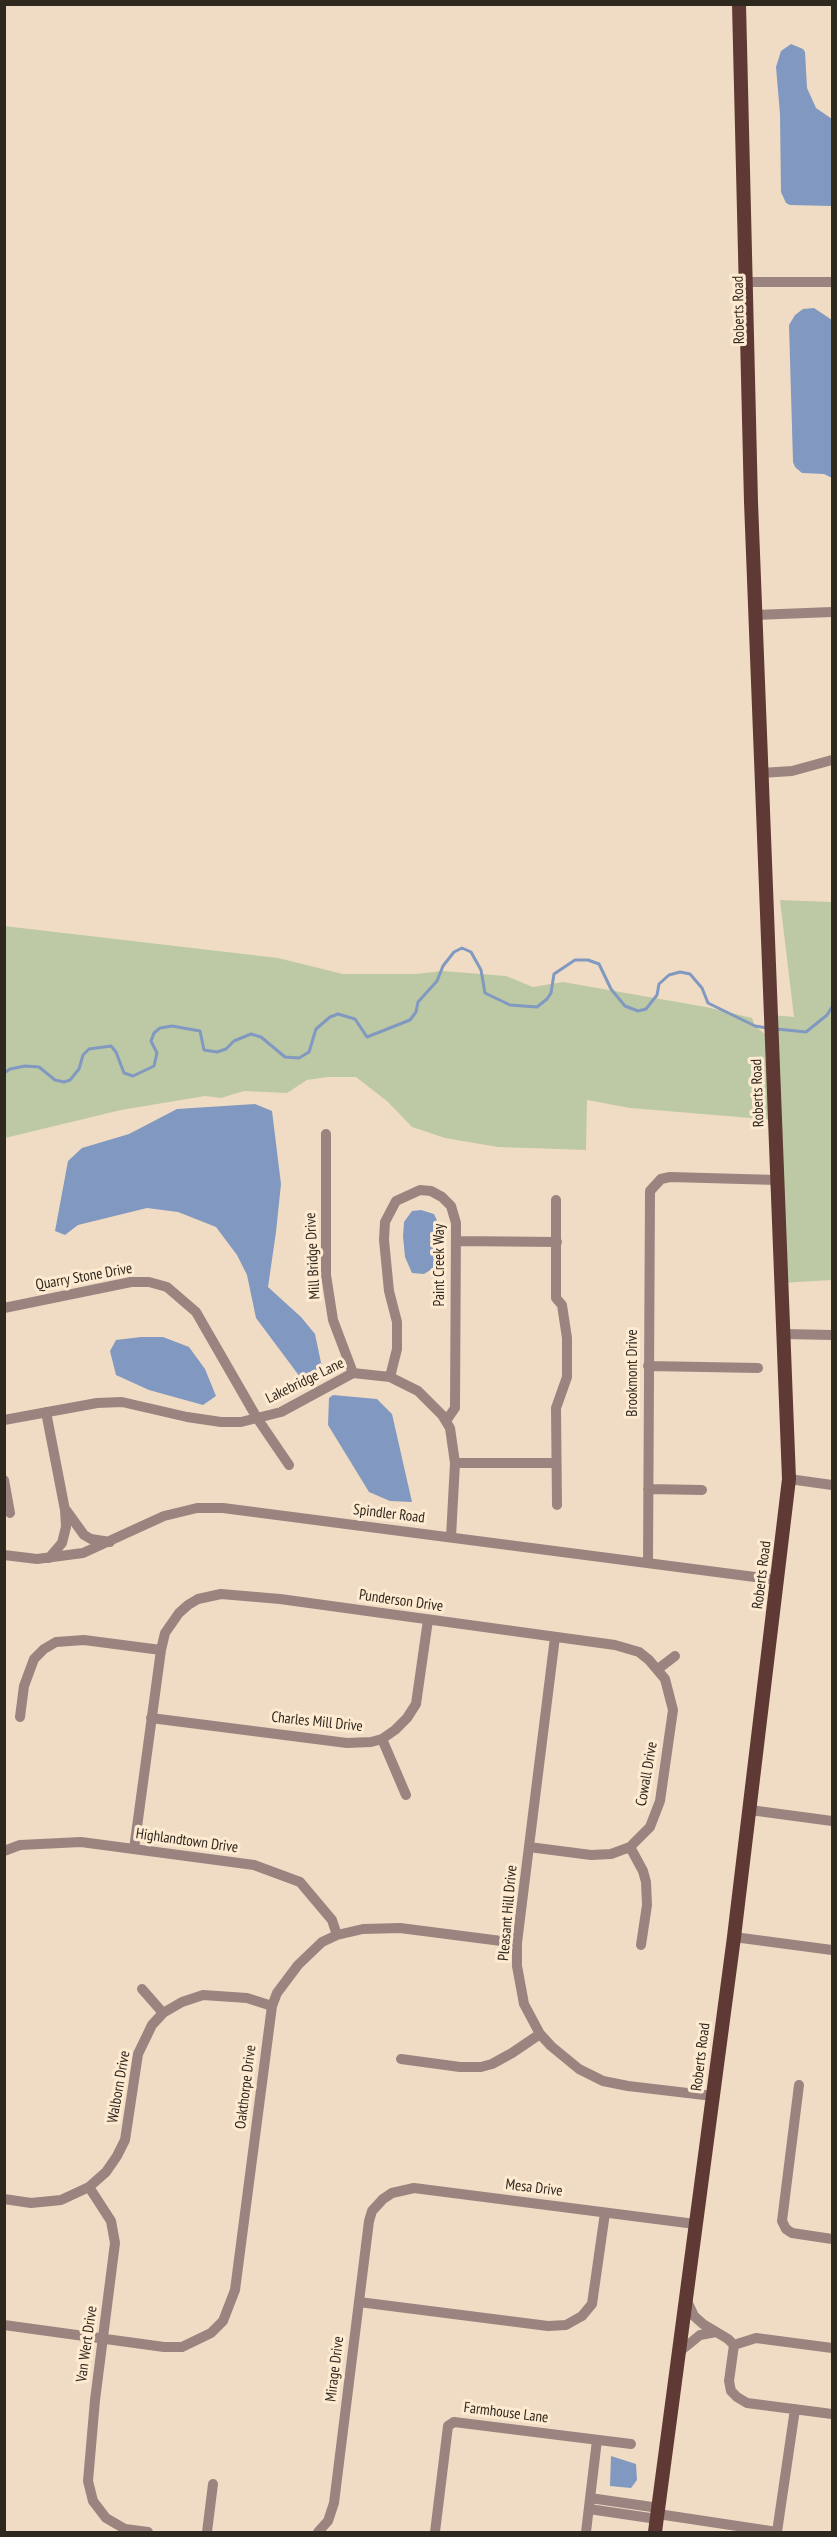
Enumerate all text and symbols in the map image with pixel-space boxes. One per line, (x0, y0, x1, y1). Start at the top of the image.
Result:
street label: Roberts Road (729, 276, 749, 344)
street label: Roberts Road (748, 1059, 768, 1127)
street label: Mill Bridge Drive (302, 1212, 324, 1300)
street label: Paint Creek Way (431, 1224, 449, 1306)
street label: Quarry Stone Drive (34, 1260, 134, 1294)
street label: Brookmont Drive (624, 1329, 642, 1417)
street label: Lakebridge Lane (263, 1354, 347, 1408)
street label: Spindler Road (352, 1501, 426, 1527)
street label: Roberts Road (749, 1540, 775, 1610)
street label: Punderson Drive (358, 1586, 444, 1616)
street label: Charles Mill Drive (270, 1708, 364, 1736)
street label: Cowall Drive (632, 1740, 662, 1808)
street label: Highlandtown Drive (135, 1825, 239, 1857)
street label: Pleasant Hill Drive (495, 1864, 521, 1962)
street label: Roberts Road (688, 2022, 714, 2092)
street label: Oakthorpe Drive (232, 2044, 260, 2130)
street label: Walborn Drive (104, 2049, 134, 2125)
street label: Mesa Drive (504, 2176, 564, 2200)
street label: Van Wert Drive (73, 2305, 101, 2383)
street label: Mirage Drive (322, 2335, 348, 2403)
street label: Farmhouse Lane (463, 2399, 549, 2427)

